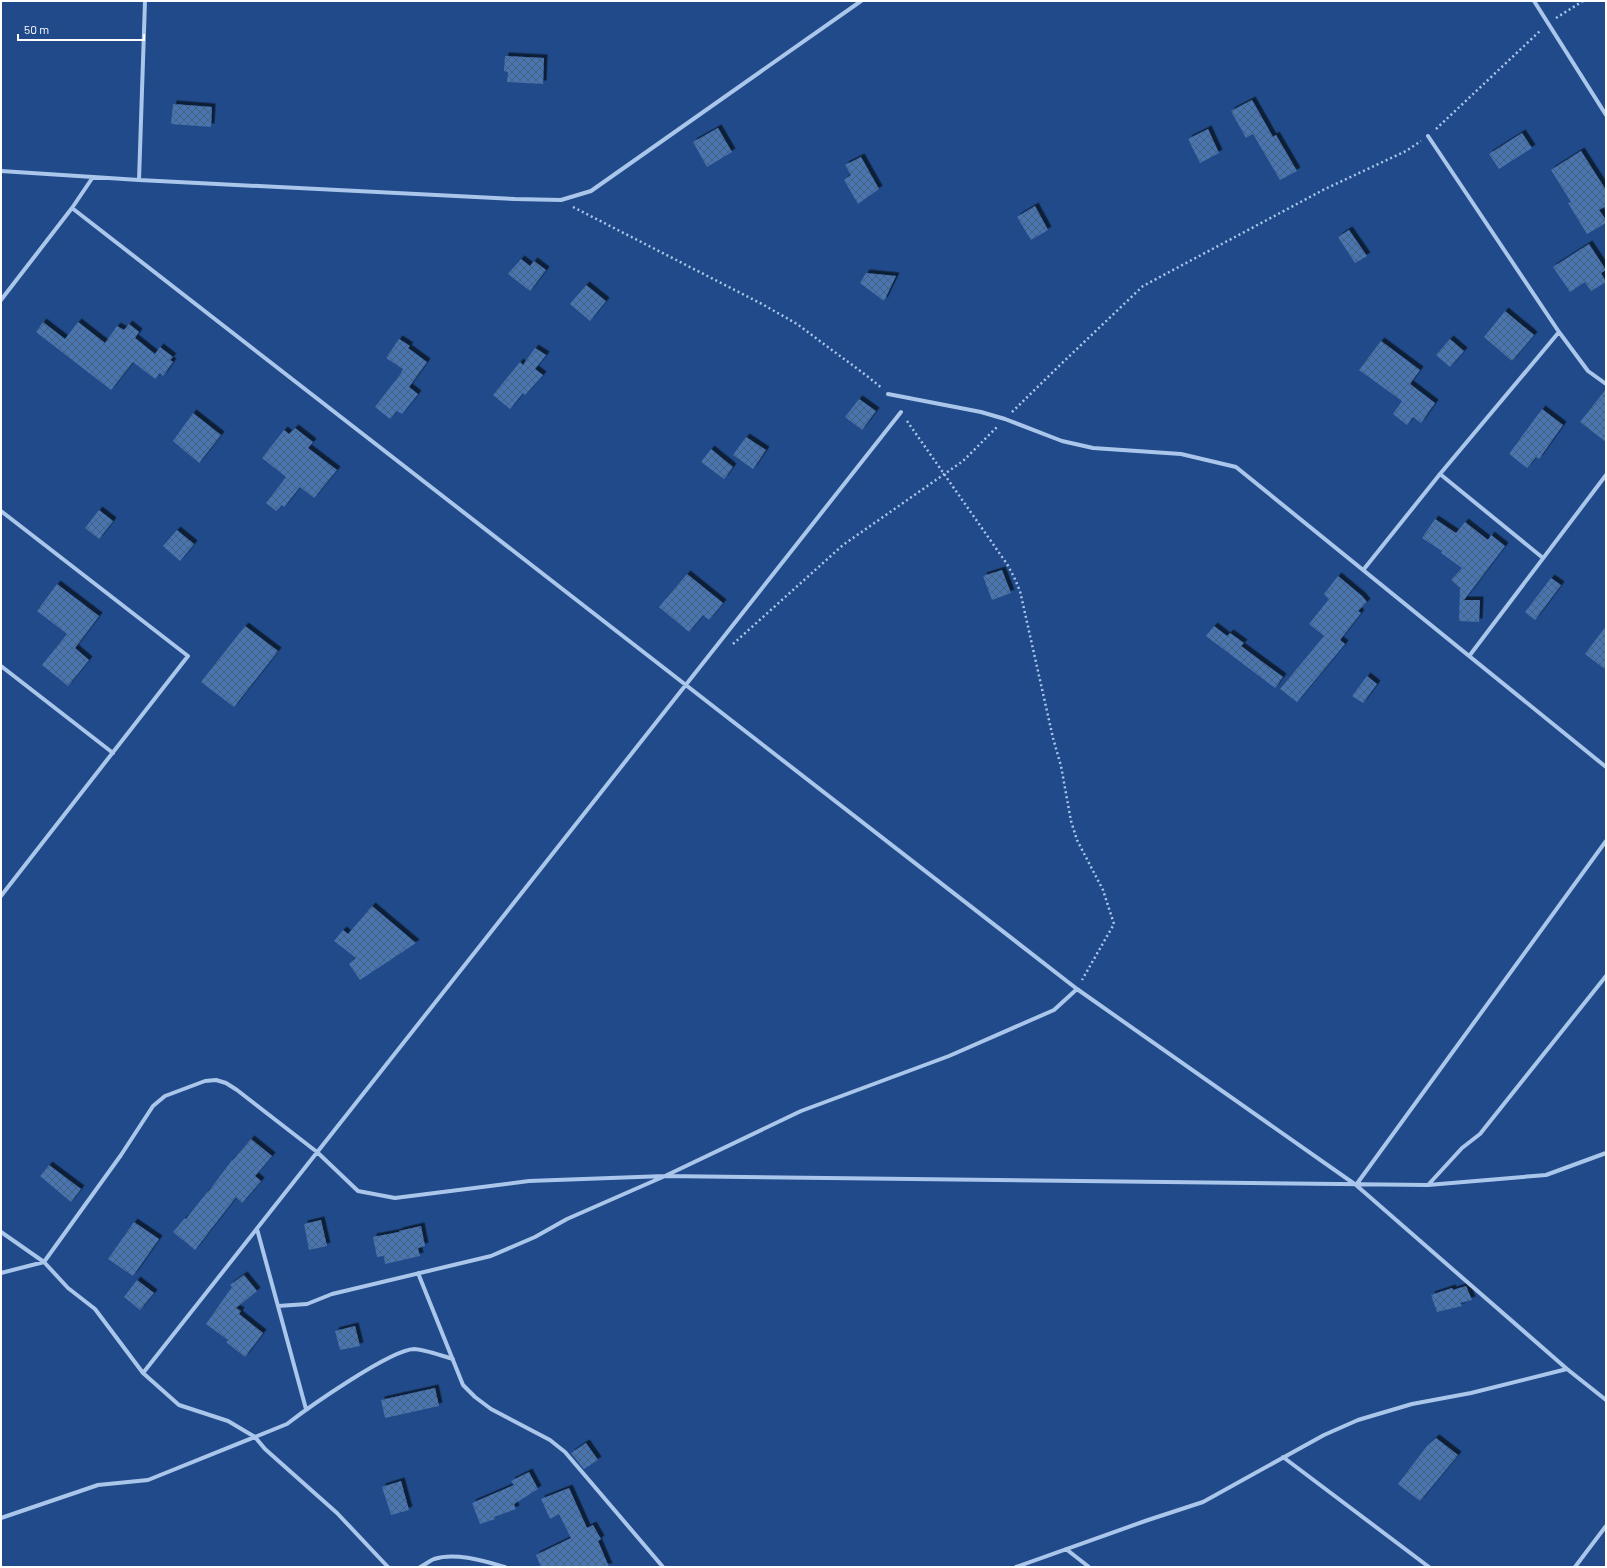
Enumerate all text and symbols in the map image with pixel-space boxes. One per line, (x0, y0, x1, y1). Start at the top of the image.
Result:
scale bar (18, 16, 144, 42)
text: 50 m (24, 22, 49, 36)

